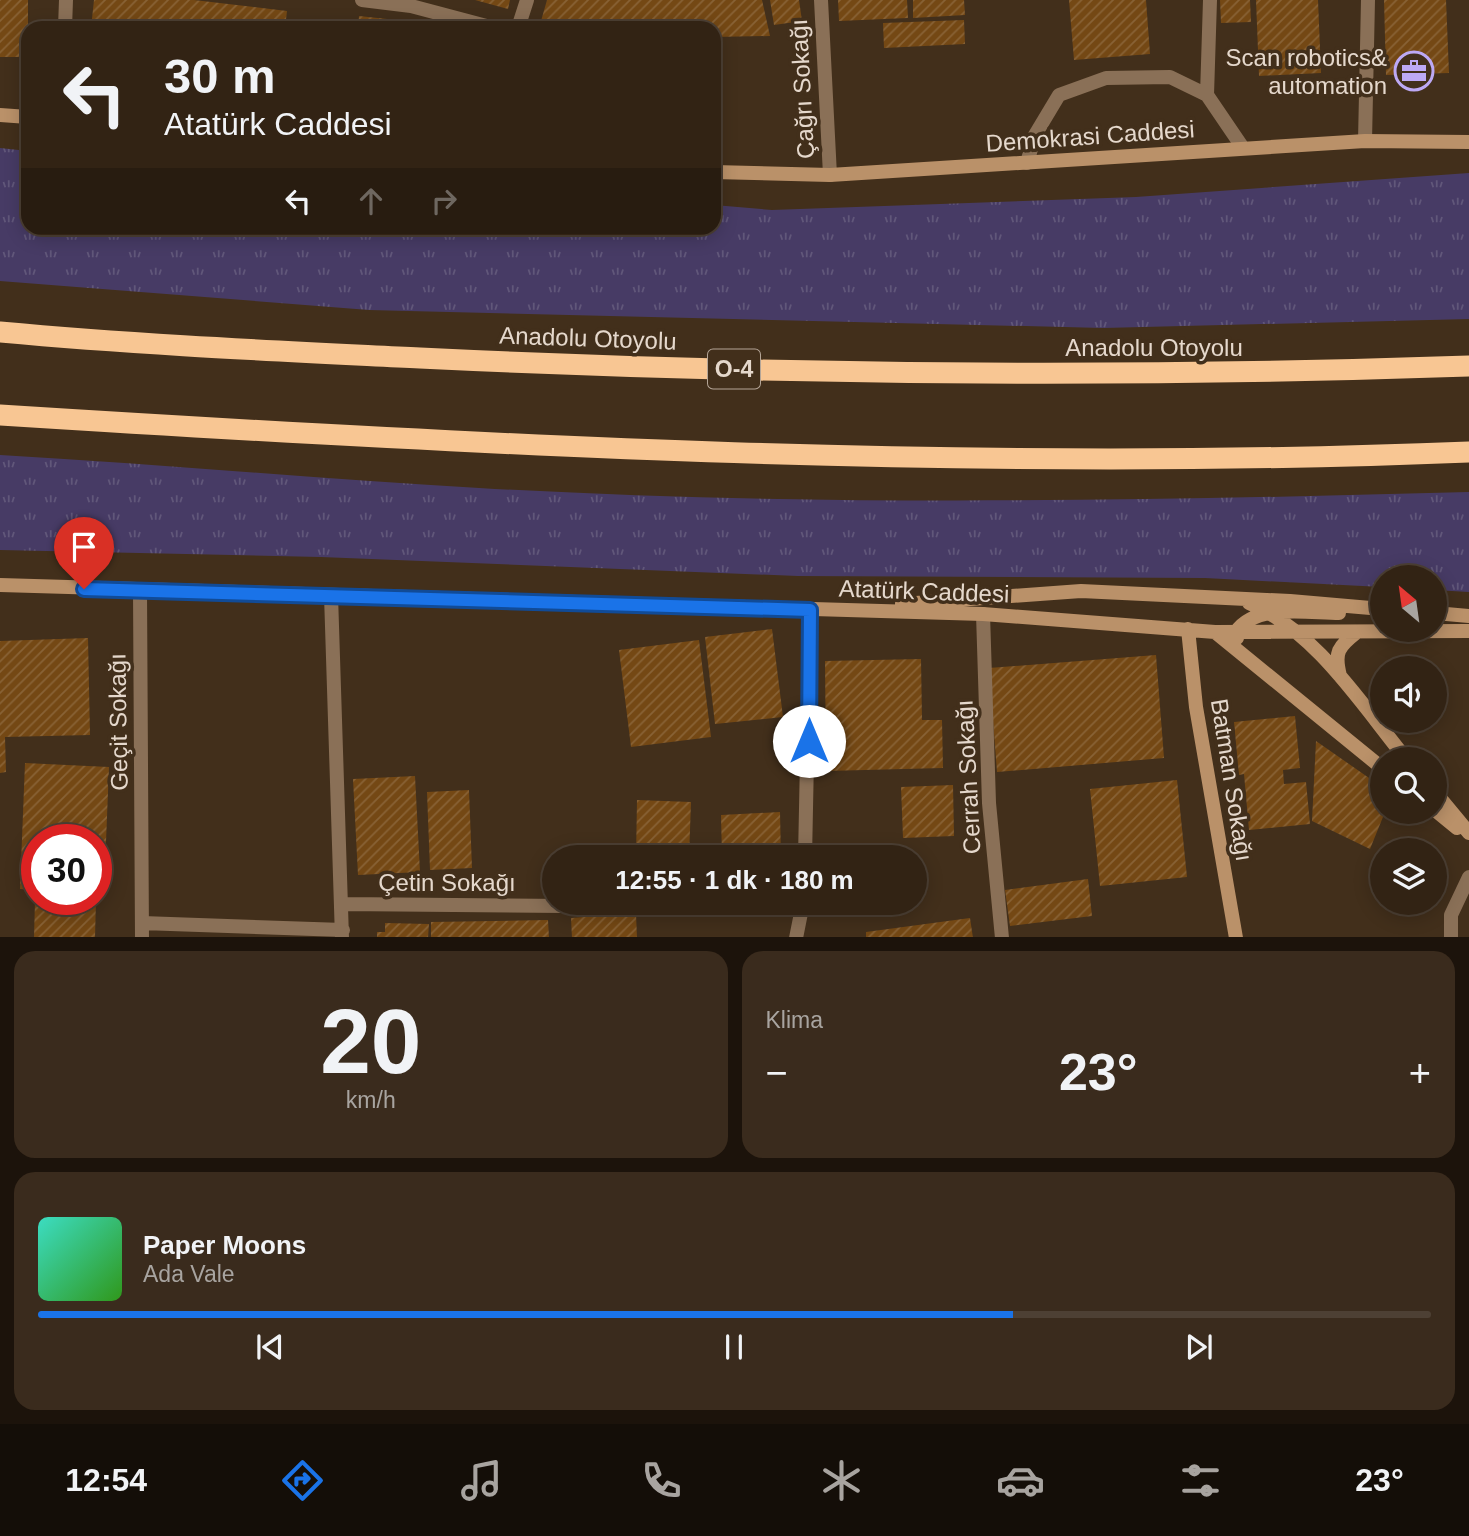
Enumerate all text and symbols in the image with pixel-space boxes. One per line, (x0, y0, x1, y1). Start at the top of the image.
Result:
street label: Çağrı Sokağı (785, 18, 819, 160)
place label: Scan robotics& automation (1226, 44, 1387, 99)
icon: left (49, 49, 140, 140)
text: 30 m (164, 49, 276, 103)
office icon: Scan robotics& automation (1393, 50, 1435, 92)
text: Atatürk Caddesi (164, 106, 392, 142)
street label: Demokrasi Caddesi (985, 115, 1195, 157)
icon: left (279, 182, 317, 220)
icon: ahead (352, 182, 390, 220)
icon: right (425, 182, 463, 220)
street label: Anadolu Otoyolu (499, 321, 677, 355)
street label: Anadolu Otoyolu (1065, 334, 1243, 361)
road number: O-4 (708, 350, 760, 388)
pin (54, 517, 114, 589)
icon: arrive (65, 528, 103, 566)
north arrow (1370, 565, 1447, 642)
map controls (1370, 565, 1447, 915)
street label: Atatürk Caddesi (838, 575, 1010, 607)
street label: Geçit Sokağı (103, 653, 133, 791)
button: sound (1370, 656, 1447, 733)
street label: Batman Sokağı (1206, 697, 1258, 863)
street label: Cerrah Sokağı (950, 699, 986, 855)
position arrow (772, 704, 846, 778)
button: search (1370, 747, 1447, 824)
speed limit sign: 30 (21, 824, 112, 915)
button: layers (1370, 838, 1447, 915)
text: 12:55 · 1 dk · 180 m (615, 865, 854, 895)
street label: Çetin Sokağı (378, 869, 516, 896)
text: 20 (320, 991, 421, 1092)
text: Klima (766, 1007, 823, 1033)
text: 23° (1059, 1043, 1138, 1101)
text: − (766, 1052, 788, 1094)
text: + (1409, 1052, 1431, 1094)
text: km/h (346, 1087, 396, 1113)
text: Paper Moons (143, 1230, 306, 1260)
text: Ada Vale (143, 1261, 235, 1287)
icon: previous (251, 1328, 289, 1366)
icon: pause (715, 1328, 753, 1366)
icon: next (1180, 1328, 1218, 1366)
icon: directions (278, 1456, 327, 1505)
icon: music (457, 1456, 506, 1505)
icon: phone (637, 1456, 686, 1505)
icon: climate (817, 1456, 866, 1505)
icon: car (996, 1456, 1045, 1505)
icon: filters (1176, 1456, 1225, 1505)
text: 12:54 (65, 1462, 147, 1498)
text: 23° (1355, 1462, 1404, 1498)

